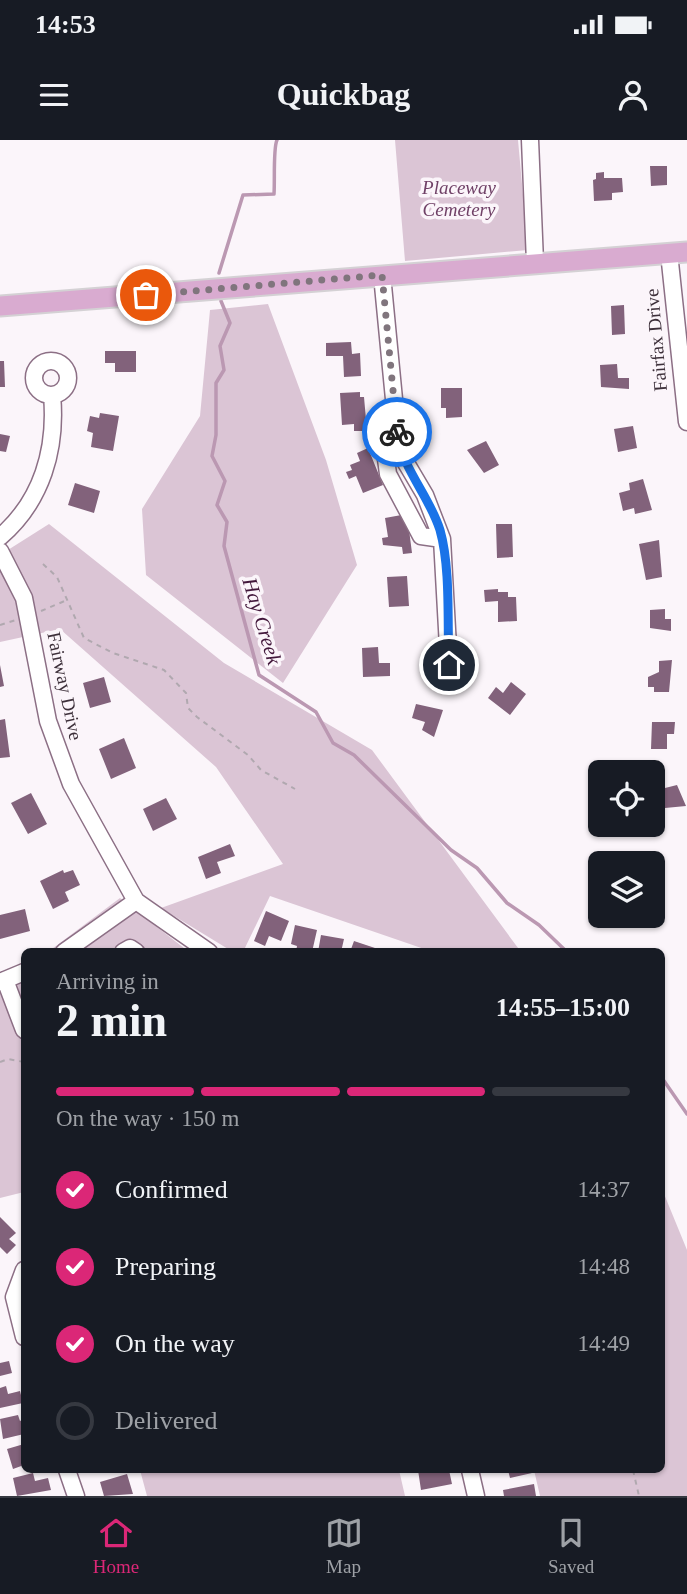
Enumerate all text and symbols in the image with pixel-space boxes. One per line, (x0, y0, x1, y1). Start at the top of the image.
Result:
text: 14:53 (35, 10, 96, 39)
icon: menu (35, 76, 73, 114)
text: Quickbag (277, 76, 410, 112)
icon: person (614, 76, 652, 114)
park label: Placeway Cemetery (421, 177, 496, 220)
pin (116, 265, 176, 325)
icon: bag (127, 276, 165, 314)
street label: Fairfax Drive (641, 288, 671, 392)
courier (362, 397, 432, 467)
icon: bike (378, 413, 416, 451)
water label: Hay Creek (237, 574, 287, 668)
street label: Fairway Drive (43, 630, 87, 742)
pin (419, 635, 479, 695)
icon: home (430, 646, 468, 684)
map controls (588, 760, 665, 928)
button: locate (588, 760, 665, 837)
button: layers (588, 851, 665, 928)
text: Arriving in (56, 969, 159, 994)
text: 14:55–15:00 (496, 993, 630, 1022)
text: 2 min (56, 995, 167, 1046)
text: On the way · 150 m (56, 1106, 239, 1131)
icon: check (56, 1171, 94, 1209)
text: Confirmed (115, 1175, 228, 1204)
text: 14:37 (578, 1177, 630, 1202)
icon: check (56, 1248, 94, 1286)
text: Preparing (115, 1252, 216, 1281)
text: 14:48 (578, 1254, 630, 1279)
icon: check (56, 1325, 94, 1363)
text: On the way (115, 1329, 235, 1358)
text: 14:49 (578, 1331, 630, 1356)
text: Delivered (115, 1406, 218, 1435)
tab: Home (93, 1514, 139, 1578)
tab: Map (325, 1514, 363, 1578)
tab: Saved (548, 1514, 594, 1578)

